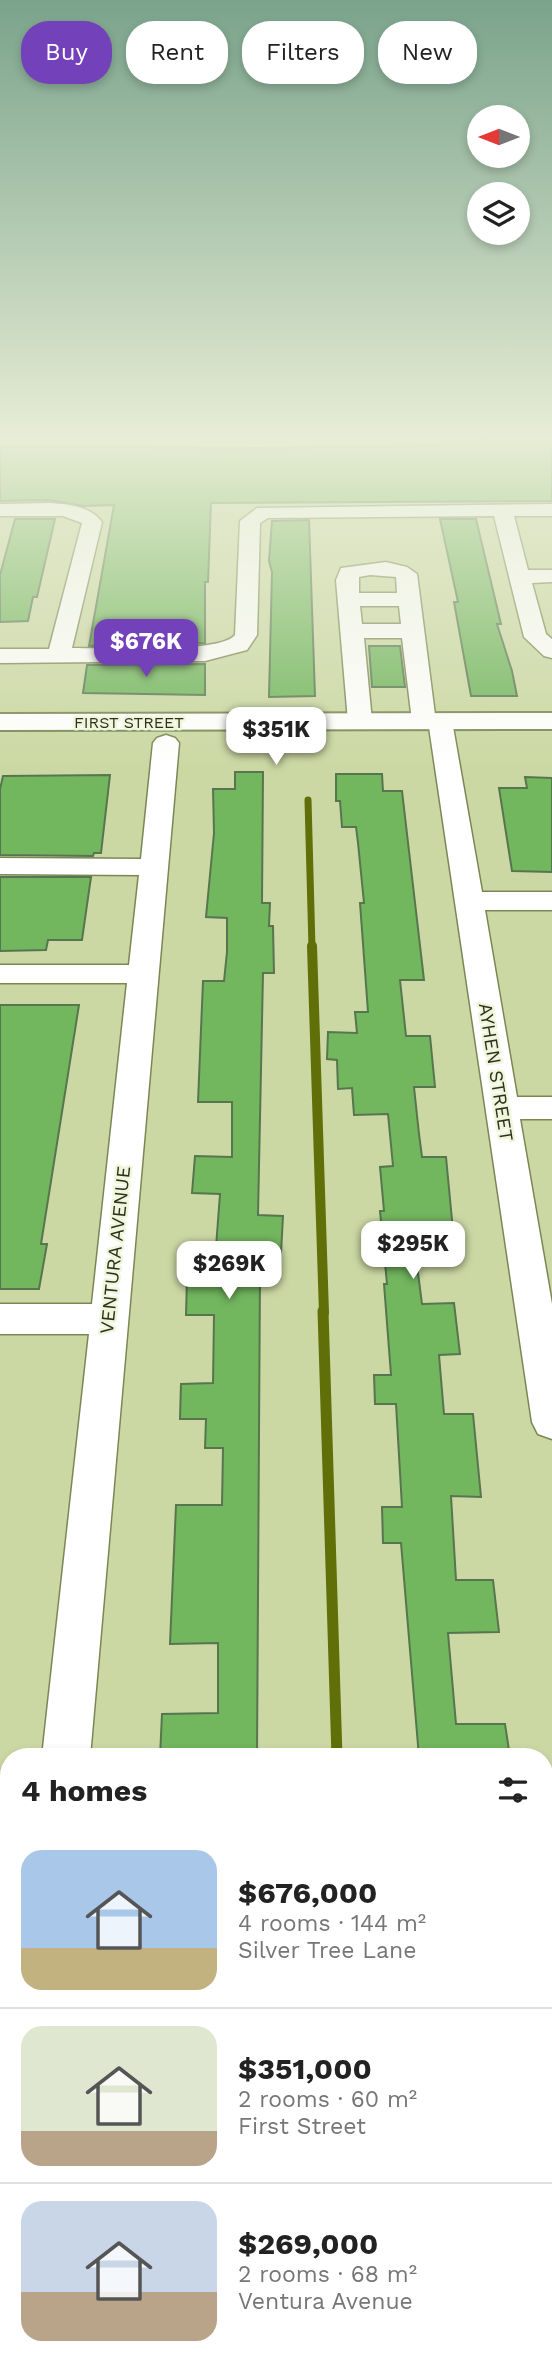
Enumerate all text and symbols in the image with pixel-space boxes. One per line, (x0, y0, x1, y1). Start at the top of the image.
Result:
chip: Buy (21, 21, 112, 84)
chip: Rent (126, 21, 228, 84)
chip: Filters (242, 21, 364, 84)
chip: New (378, 21, 477, 84)
north arrow (467, 105, 530, 168)
map controls (467, 105, 530, 245)
button: layers (467, 182, 530, 245)
pin: $676K (97, 620, 195, 679)
text: $676K (110, 628, 182, 655)
pin: $351K (227, 708, 325, 767)
street label: FIRST STREET (74, 713, 184, 732)
text: $351K (242, 716, 310, 743)
street label: AYHEN STREET (474, 1001, 518, 1143)
street label: VENTURA AVENUE (95, 1165, 135, 1335)
pin: $295K (364, 1222, 462, 1281)
text: $295K (377, 1230, 449, 1257)
pin: $269K (180, 1242, 278, 1301)
text: $269K (193, 1250, 265, 1277)
icon: filters (494, 1771, 532, 1809)
text: 4 homes (21, 1773, 147, 1808)
text: $676,000 (238, 1875, 377, 1910)
icon: home (77, 1878, 161, 1962)
text: 4 rooms · 144 m² (238, 1910, 426, 1937)
text: Silver Tree Lane (238, 1937, 417, 1964)
text: $351,000 (238, 2051, 372, 2086)
icon: home (77, 2054, 161, 2138)
text: 2 rooms · 60 m² (238, 2086, 417, 2113)
text: First Street (238, 2113, 366, 2140)
text: $269,000 (238, 2226, 378, 2261)
icon: home (77, 2229, 161, 2313)
text: 2 rooms · 68 m² (238, 2261, 417, 2288)
text: Ventura Avenue (238, 2288, 413, 2315)

